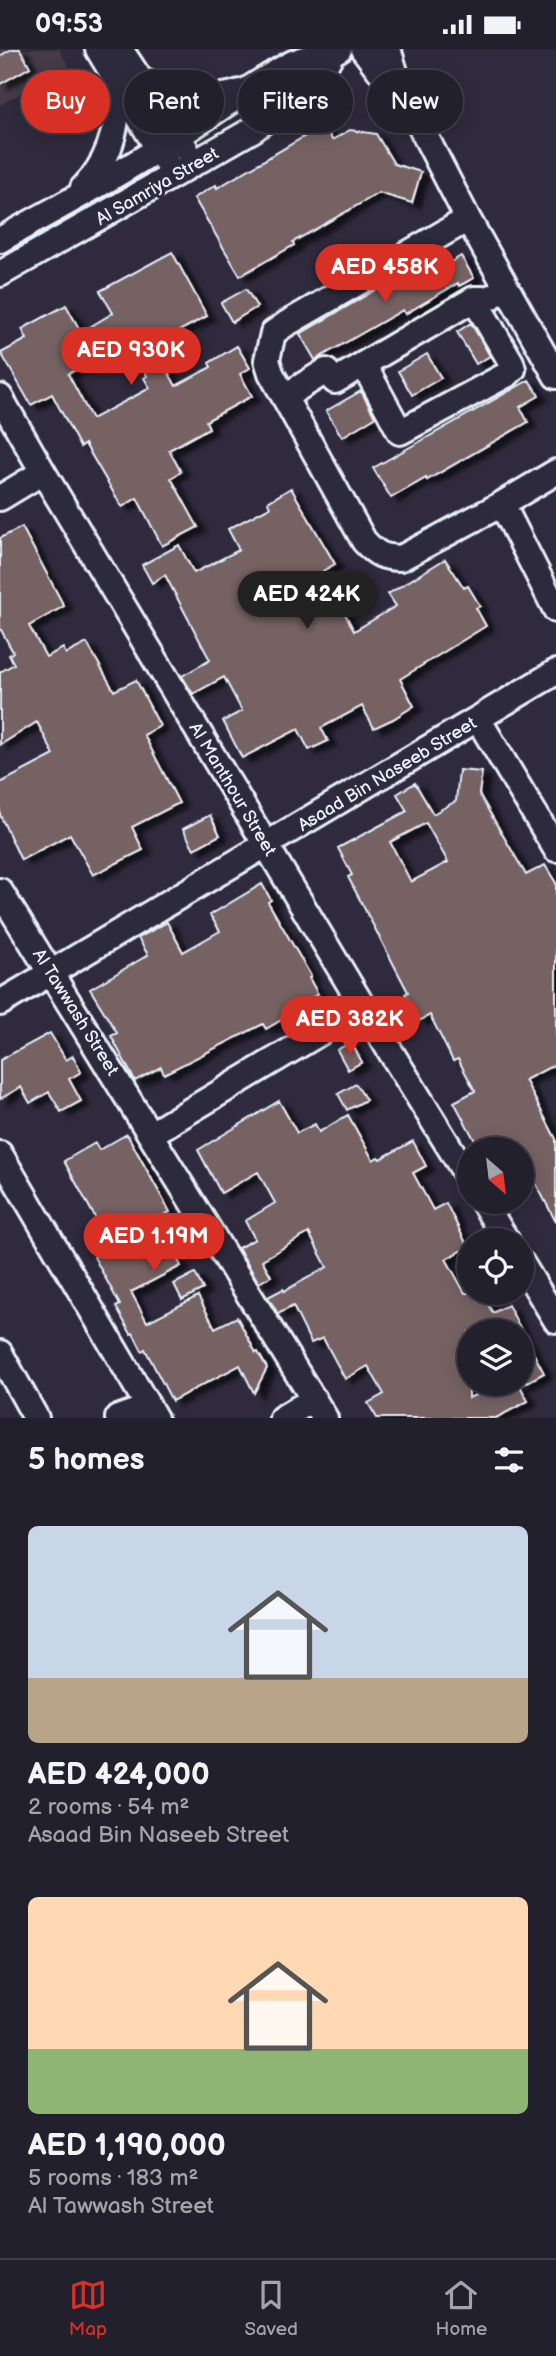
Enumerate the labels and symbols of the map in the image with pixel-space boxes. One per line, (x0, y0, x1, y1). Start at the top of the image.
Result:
street label: Al Samriya Street (92, 143, 223, 230)
pin: AED 458K (313, 245, 457, 304)
pin: AED 930K (59, 327, 203, 387)
pin: AED 424K (235, 571, 379, 631)
street label: Asaad Bin Naseeb Street (294, 713, 481, 836)
street label: Al Manthour Street (184, 719, 281, 860)
street label: Al Tawwash Street (28, 945, 123, 1080)
pin: AED 382K (278, 997, 422, 1056)
north arrow (457, 1137, 534, 1215)
pin: AED 1.19M (74, 1213, 234, 1273)

